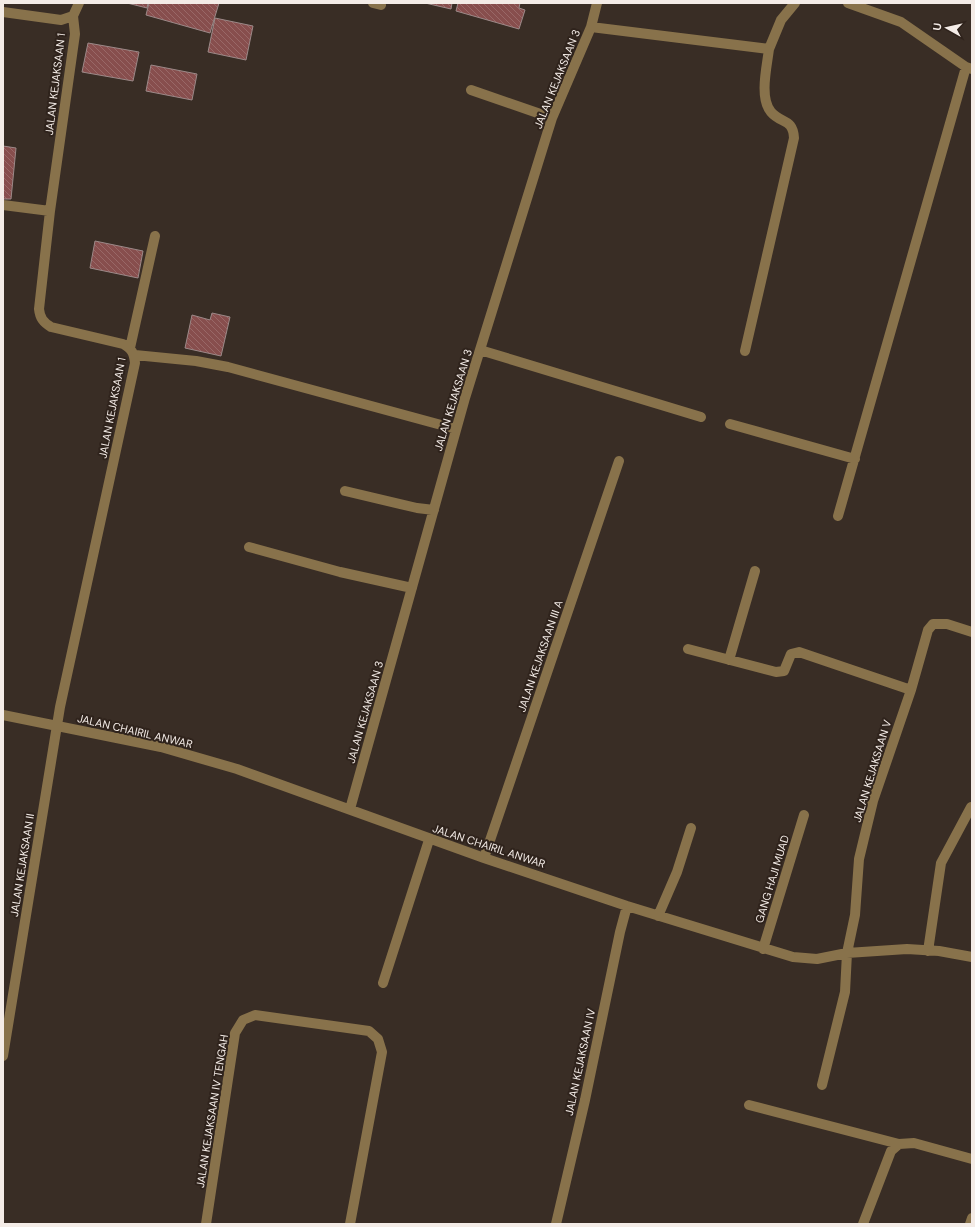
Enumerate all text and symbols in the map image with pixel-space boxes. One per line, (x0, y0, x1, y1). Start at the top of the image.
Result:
north arrow (927, 8, 967, 48)
text: U (930, 22, 945, 31)
street label: JALAN KEJAKSAAN 3 (531, 27, 583, 131)
street label: JALAN KEJAKSAAN 1 (42, 32, 68, 136)
street label: JALAN KEJAKSAAN 3 (431, 347, 475, 453)
street label: JALAN KEJAKSAAN 1 (95, 356, 129, 460)
street label: JALAN KEJAKSAAN III A (514, 598, 566, 714)
street label: JALAN KEJAKSAAN 3 (344, 659, 386, 765)
street label: JALAN CHAIRIL ANWAR (76, 711, 194, 751)
street label: JALAN KEJAKSAAN V (850, 717, 894, 824)
street label: JALAN KEJAKSAAN II (7, 812, 37, 918)
street label: JALAN CHAIRIL ANWAR (431, 821, 547, 871)
street label: GANG HAJI MUAD (752, 833, 792, 925)
street label: JALAN KEJAKSAAN IV (562, 1007, 598, 1117)
street label: JALAN KEJAKSAAN IV TENGAH (193, 1033, 231, 1189)

